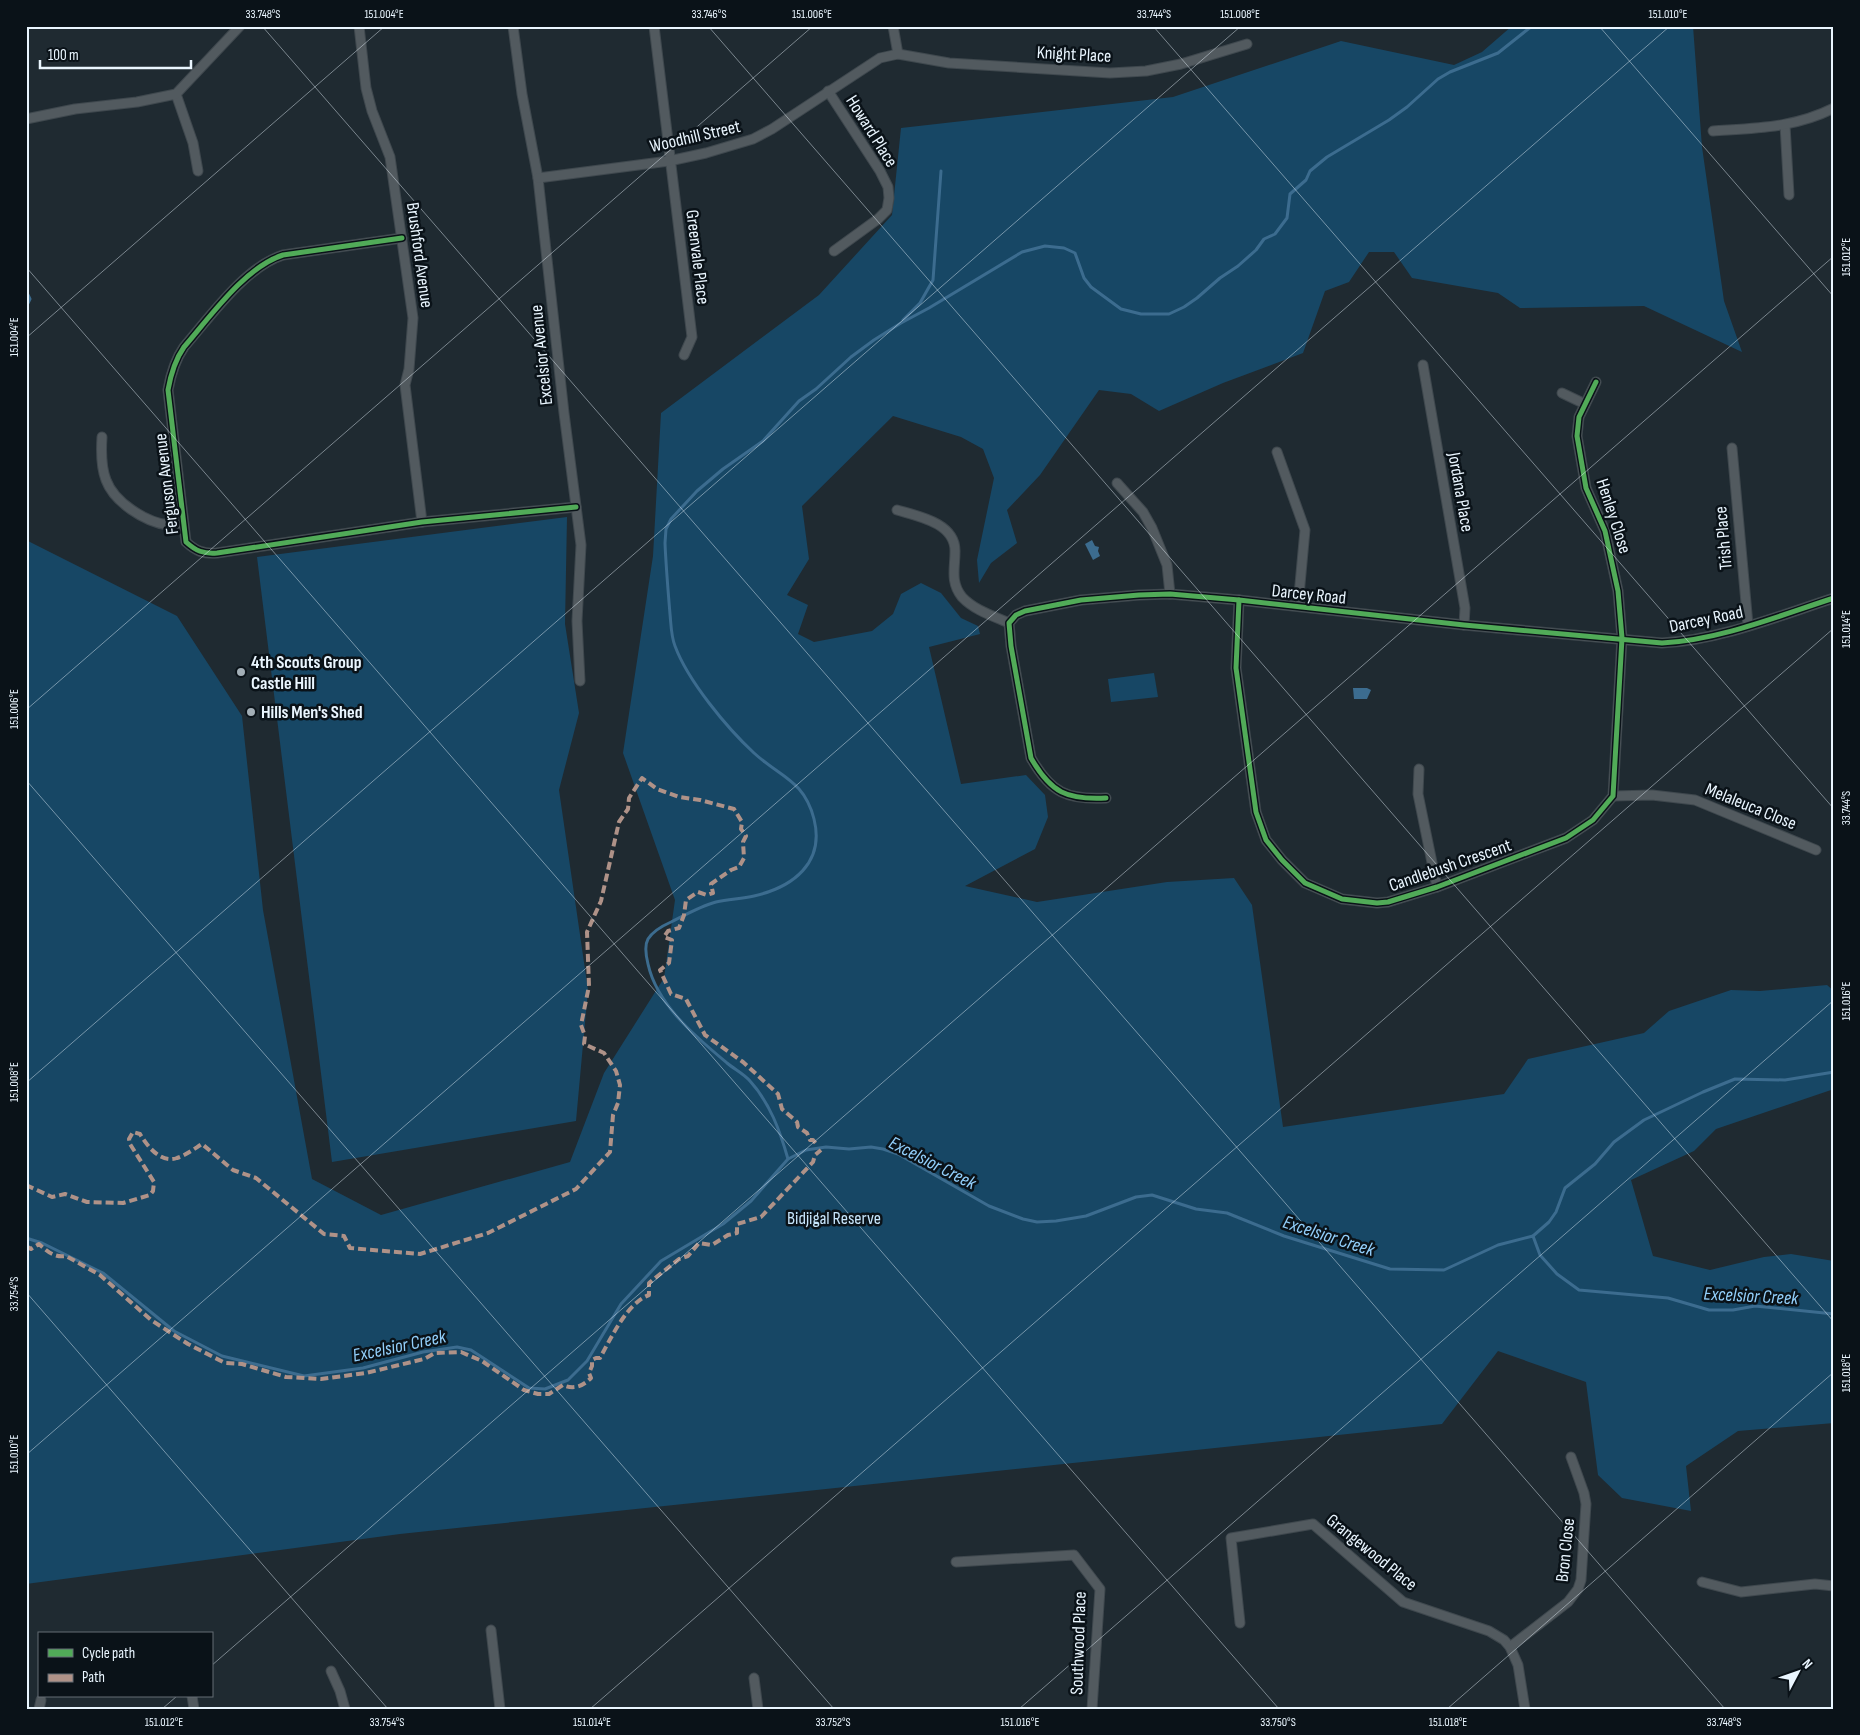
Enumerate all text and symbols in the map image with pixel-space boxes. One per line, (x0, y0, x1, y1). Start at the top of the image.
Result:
text: 33.748°S (246, 7, 280, 22)
text: 151.004°E (364, 7, 404, 22)
text: 33.746°S (691, 7, 727, 22)
text: 151.006°E (792, 7, 832, 22)
text: 33.744°S (1137, 7, 1171, 22)
text: 151.008°E (1220, 7, 1260, 22)
text: 151.010°E (1649, 7, 1687, 22)
scale bar (40, 38, 191, 70)
street label: Knight Place (1036, 42, 1112, 67)
text: 100 m (48, 46, 79, 65)
street label: Howard Place (841, 91, 902, 171)
street label: Woodhill Street (648, 116, 743, 157)
street label: Brushford Avenue (402, 201, 437, 309)
street label: Greenvale Place (681, 208, 714, 306)
text: 151.012°E (1839, 238, 1854, 276)
street label: Excelsior Avenue (526, 304, 557, 406)
text: 151.004°E (7, 317, 22, 357)
street label: Ferguson Avenue (150, 432, 183, 536)
street label: Jordana Place (1443, 450, 1478, 533)
street label: Henley Close (1592, 476, 1636, 556)
street label: Trish Place (1710, 505, 1737, 571)
street label: Darcey Road (1271, 580, 1347, 609)
street label: Darcey Road (1667, 601, 1745, 638)
text: 151.014°E (1839, 610, 1854, 648)
place label: 4th Scouts Group Castle Hill (251, 652, 362, 694)
marker: 4th Scouts Group Castle Hill (235, 666, 247, 678)
text: 151.006°E (7, 689, 22, 729)
place label: Hills Men's Shed (261, 702, 363, 723)
marker: Hills Men's Shed (245, 706, 257, 718)
street label: Melaleuca Close (1702, 779, 1799, 834)
text: 33.744°S (1839, 791, 1854, 825)
street label: Candlebush Crescent (1386, 835, 1515, 896)
text: 151.016°E (1839, 982, 1854, 1020)
text: 151.008°E (7, 1062, 22, 1102)
water label: Excelsior Creek (885, 1132, 981, 1196)
park label: Bidjigal Reserve (787, 1208, 881, 1229)
water label: Excelsior Creek (1280, 1211, 1378, 1262)
text: 33.754°S (7, 1277, 22, 1311)
water label: Excelsior Creek (1703, 1283, 1800, 1311)
water label: Excelsior Creek (351, 1325, 449, 1368)
text: 151.018°E (1839, 1354, 1854, 1392)
text: 151.010°E (7, 1435, 22, 1473)
street label: Grangewood Place (1322, 1509, 1421, 1595)
street label: Bron Close (1552, 1517, 1579, 1583)
street label: Southwood Place (1066, 1591, 1091, 1695)
legend (38, 1632, 212, 1698)
text: Cycle path (82, 1644, 135, 1663)
north arrow (1772, 1648, 1822, 1698)
text: N (1799, 1655, 1816, 1672)
text: Path (82, 1668, 105, 1687)
text: 151.012°E (145, 1715, 183, 1730)
text: 33.754°S (370, 1715, 404, 1730)
text: 151.014°E (573, 1715, 611, 1730)
text: 33.752°S (815, 1715, 851, 1730)
text: 151.016°E (1001, 1715, 1039, 1730)
text: 33.750°S (1260, 1715, 1296, 1730)
text: 151.018°E (1429, 1715, 1467, 1730)
text: 33.748°S (1707, 1715, 1741, 1730)

